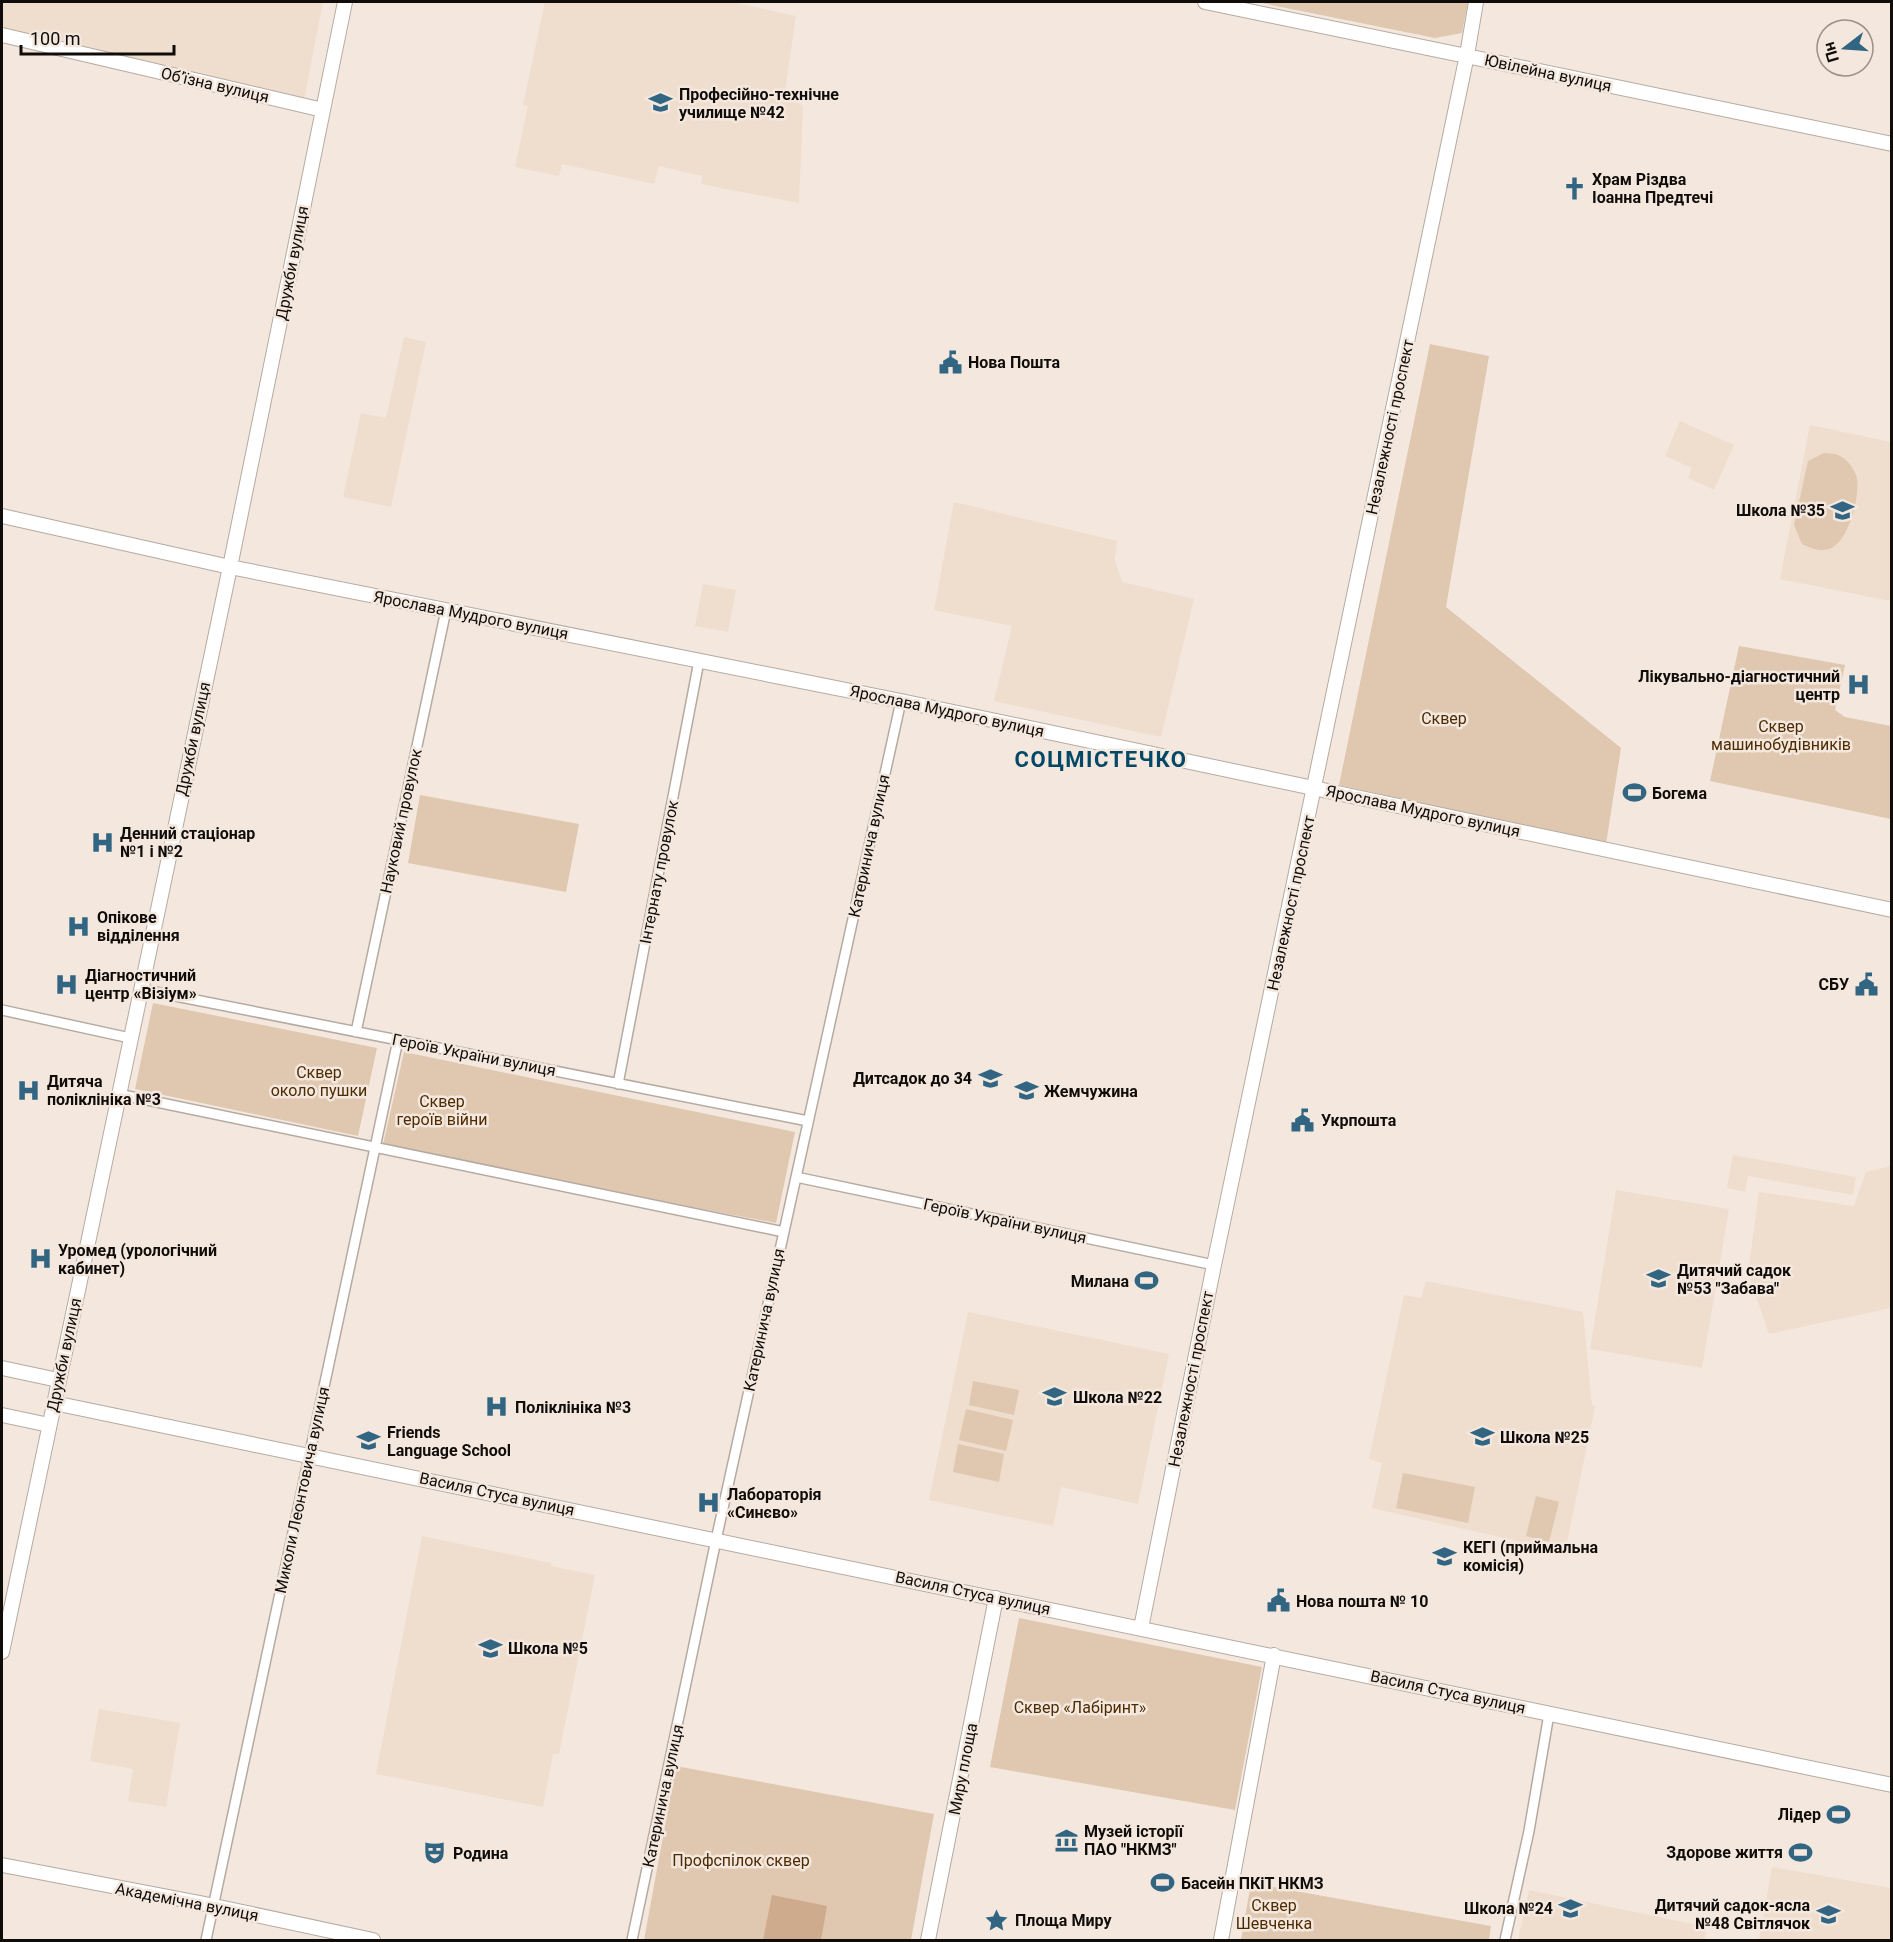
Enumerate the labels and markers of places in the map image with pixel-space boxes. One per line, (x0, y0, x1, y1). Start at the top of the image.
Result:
place label: Професійно-технічне училище №42 (679, 85, 839, 122)
school or university icon: Професійно-технічне училище №42 (648, 90, 674, 116)
place label: Храм Різдва Іоанна Предтечі (1592, 170, 1713, 207)
church icon: Храм Різдва Іоанна Предтечі (1561, 175, 1587, 201)
public building icon: Нова Пошта (937, 349, 963, 375)
place label: Нова Пошта (968, 353, 1061, 372)
school or university icon: Школа №35 (1830, 497, 1856, 523)
place label: Школа №35 (1736, 501, 1825, 520)
place label: Лікувально-діагностичний центр (1638, 667, 1840, 704)
hospital icon: Лікувально-діагностичний центр (1845, 672, 1871, 698)
sports icon: Богема (1621, 780, 1647, 806)
place label: Богема (1652, 784, 1707, 803)
place label: Денний стаціонар №1 і №2 (120, 824, 255, 861)
hospital icon: Денний стаціонар №1 і №2 (89, 829, 115, 855)
place label: Опікове відділення (97, 908, 180, 945)
hospital icon: Опікове відділення (66, 913, 92, 939)
place label: Діагностичний центр «Візіум» (85, 966, 197, 1003)
hospital icon: Діагностичний центр «Візіум» (54, 971, 80, 997)
public building icon: СБУ (1854, 971, 1880, 997)
place label: СБУ (1819, 975, 1849, 994)
school or university icon: Дитсадок до 34 (977, 1065, 1003, 1091)
place label: Дитсадок до 34 (853, 1069, 972, 1088)
place label: Дитяча поліклініка №3 (47, 1072, 161, 1109)
hospital icon: Дитяча поліклініка №3 (16, 1077, 42, 1103)
school or university icon: Жемчужина (1013, 1078, 1039, 1104)
place label: Жемчужина (1044, 1082, 1138, 1101)
public building icon: Укрпошта (1290, 1107, 1316, 1133)
place label: Укрпошта (1321, 1111, 1397, 1130)
place label: Уромед (урологічний кабинет) (58, 1241, 217, 1278)
hospital icon: Уромед (урологічний кабинет) (27, 1246, 53, 1272)
place label: Дитячий садок №53 "Забава" (1677, 1261, 1792, 1298)
school or university icon: Дитячий садок №53 "Забава" (1646, 1266, 1672, 1292)
sports icon: Милана (1134, 1268, 1160, 1294)
place label: Милана (1071, 1272, 1129, 1291)
school or university icon: Школа №22 (1042, 1384, 1068, 1410)
place label: Школа №22 (1073, 1388, 1162, 1407)
hospital icon: Поліклініка №3 (484, 1394, 510, 1420)
place label: Поліклініка №3 (515, 1398, 631, 1417)
place label: Friends Language School (387, 1423, 511, 1460)
school or university icon: Школа №25 (1469, 1424, 1495, 1450)
school or university icon: Friends Language School (356, 1428, 382, 1454)
place label: Школа №25 (1500, 1428, 1589, 1447)
place label: Лабораторія «Синєво» (727, 1485, 822, 1522)
hospital icon: Лабораторія «Синєво» (696, 1490, 722, 1516)
place label: КЕГІ (приймальна комісія) (1463, 1538, 1598, 1575)
school or university icon: КЕГІ (приймальна комісія) (1432, 1543, 1458, 1569)
public building icon: Нова пошта № 10 (1265, 1588, 1291, 1614)
place label: Нова пошта № 10 (1296, 1592, 1428, 1611)
school or university icon: Школа №5 (477, 1635, 503, 1661)
place label: Школа №5 (508, 1639, 588, 1658)
sports icon: Лідер (1826, 1801, 1852, 1827)
place label: Лідер (1778, 1805, 1821, 1824)
place label: Музей історії ПАО "НКМЗ" (1084, 1822, 1185, 1859)
museum icon: Музей історії ПАО "НКМЗ" (1053, 1827, 1079, 1853)
sports icon: Здорове життя (1788, 1839, 1814, 1865)
theatre icon: Родина (422, 1840, 448, 1866)
place label: Здорове життя (1666, 1843, 1783, 1862)
place label: Родина (453, 1844, 509, 1863)
sports icon: Басейн ПКіТ НКМЗ (1150, 1870, 1176, 1896)
place label: Басейн ПКіТ НКМЗ (1181, 1874, 1324, 1893)
school or university icon: Школа №24 (1558, 1895, 1584, 1921)
place label: Дитячий садок-ясла №48 Світлячок (1655, 1896, 1811, 1933)
place label: Школа №24 (1464, 1899, 1553, 1918)
school or university icon: Дитячий садок-ясла №48 Світлячок (1815, 1901, 1841, 1927)
place icon: Площа Миру (984, 1907, 1010, 1933)
place label: Площа Миру (1015, 1911, 1112, 1930)

